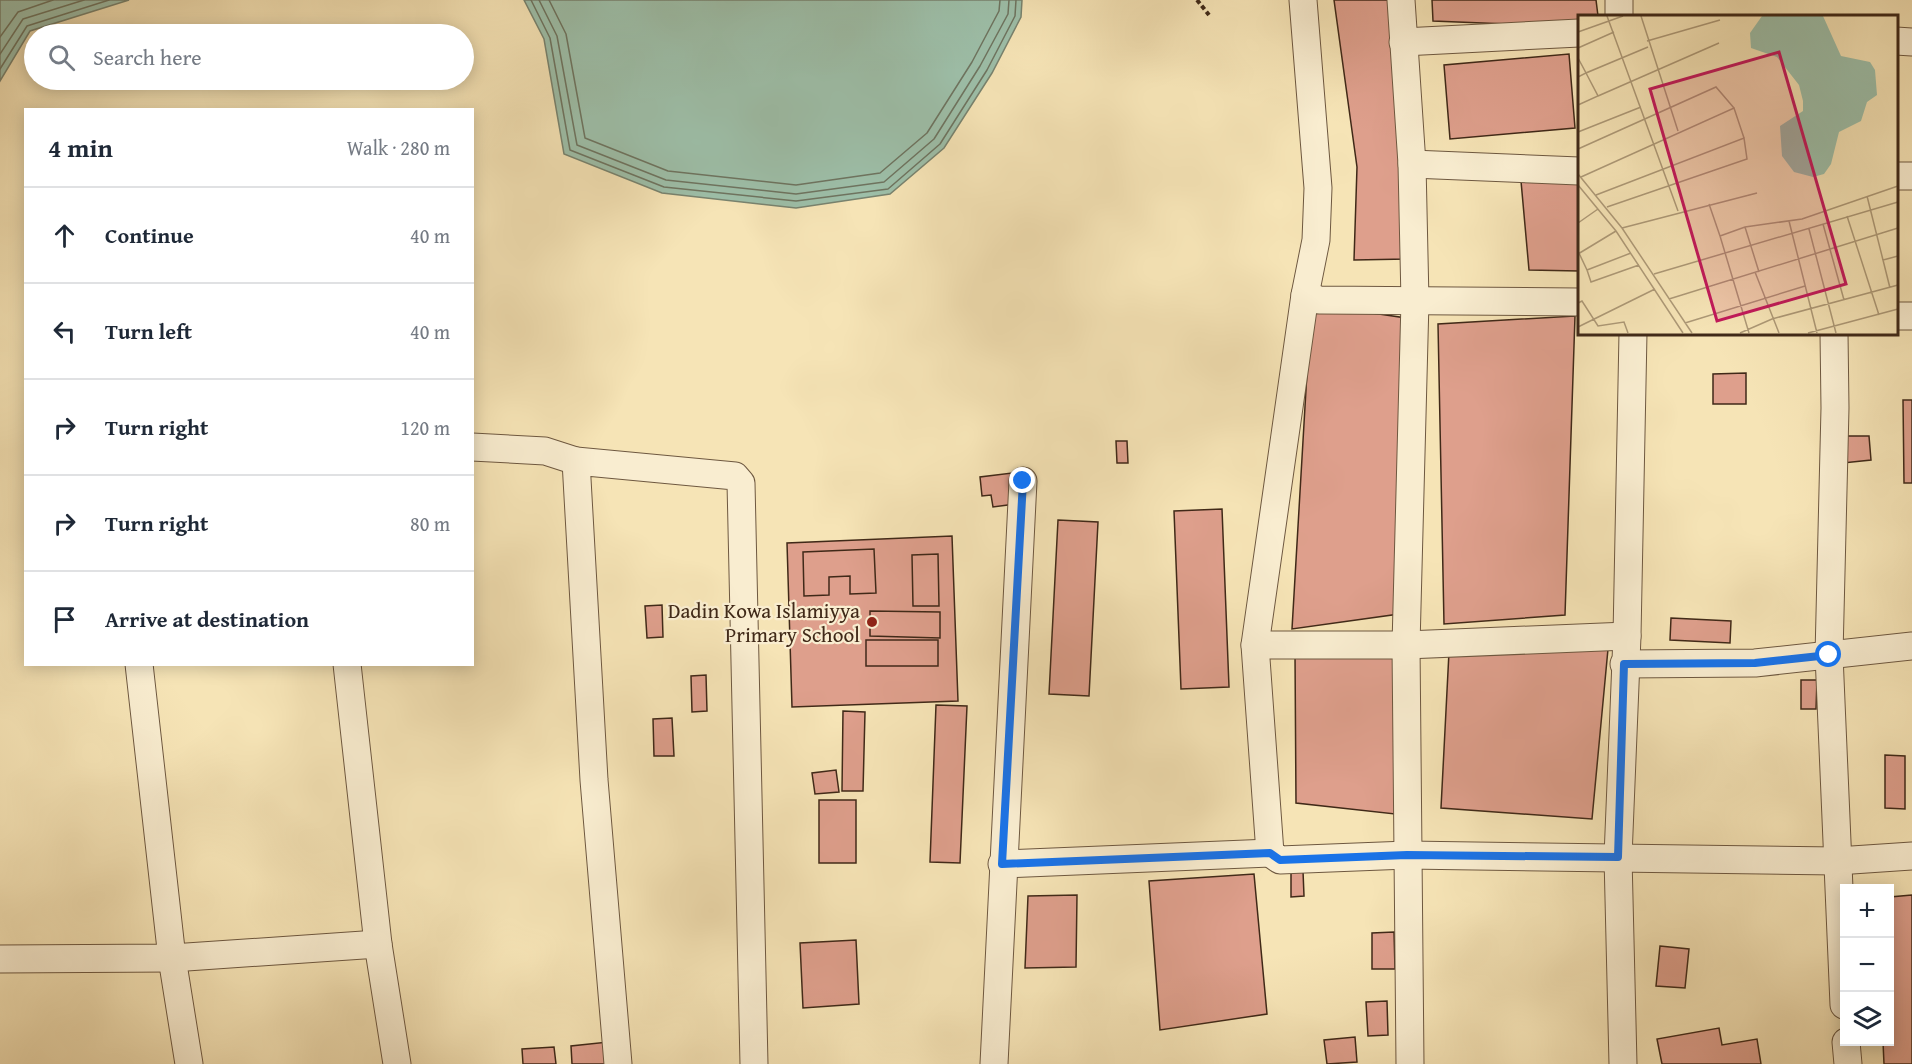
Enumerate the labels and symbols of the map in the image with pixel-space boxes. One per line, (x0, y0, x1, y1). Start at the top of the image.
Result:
inset map (1578, 15, 1897, 334)
route end (1009, 467, 1035, 493)
place label: Dadin Kowa Islamiyya Primary School (668, 595, 860, 650)
marker: Dadin Kowa Islamiyya Primary School (865, 615, 879, 629)
route start (1815, 641, 1841, 667)

